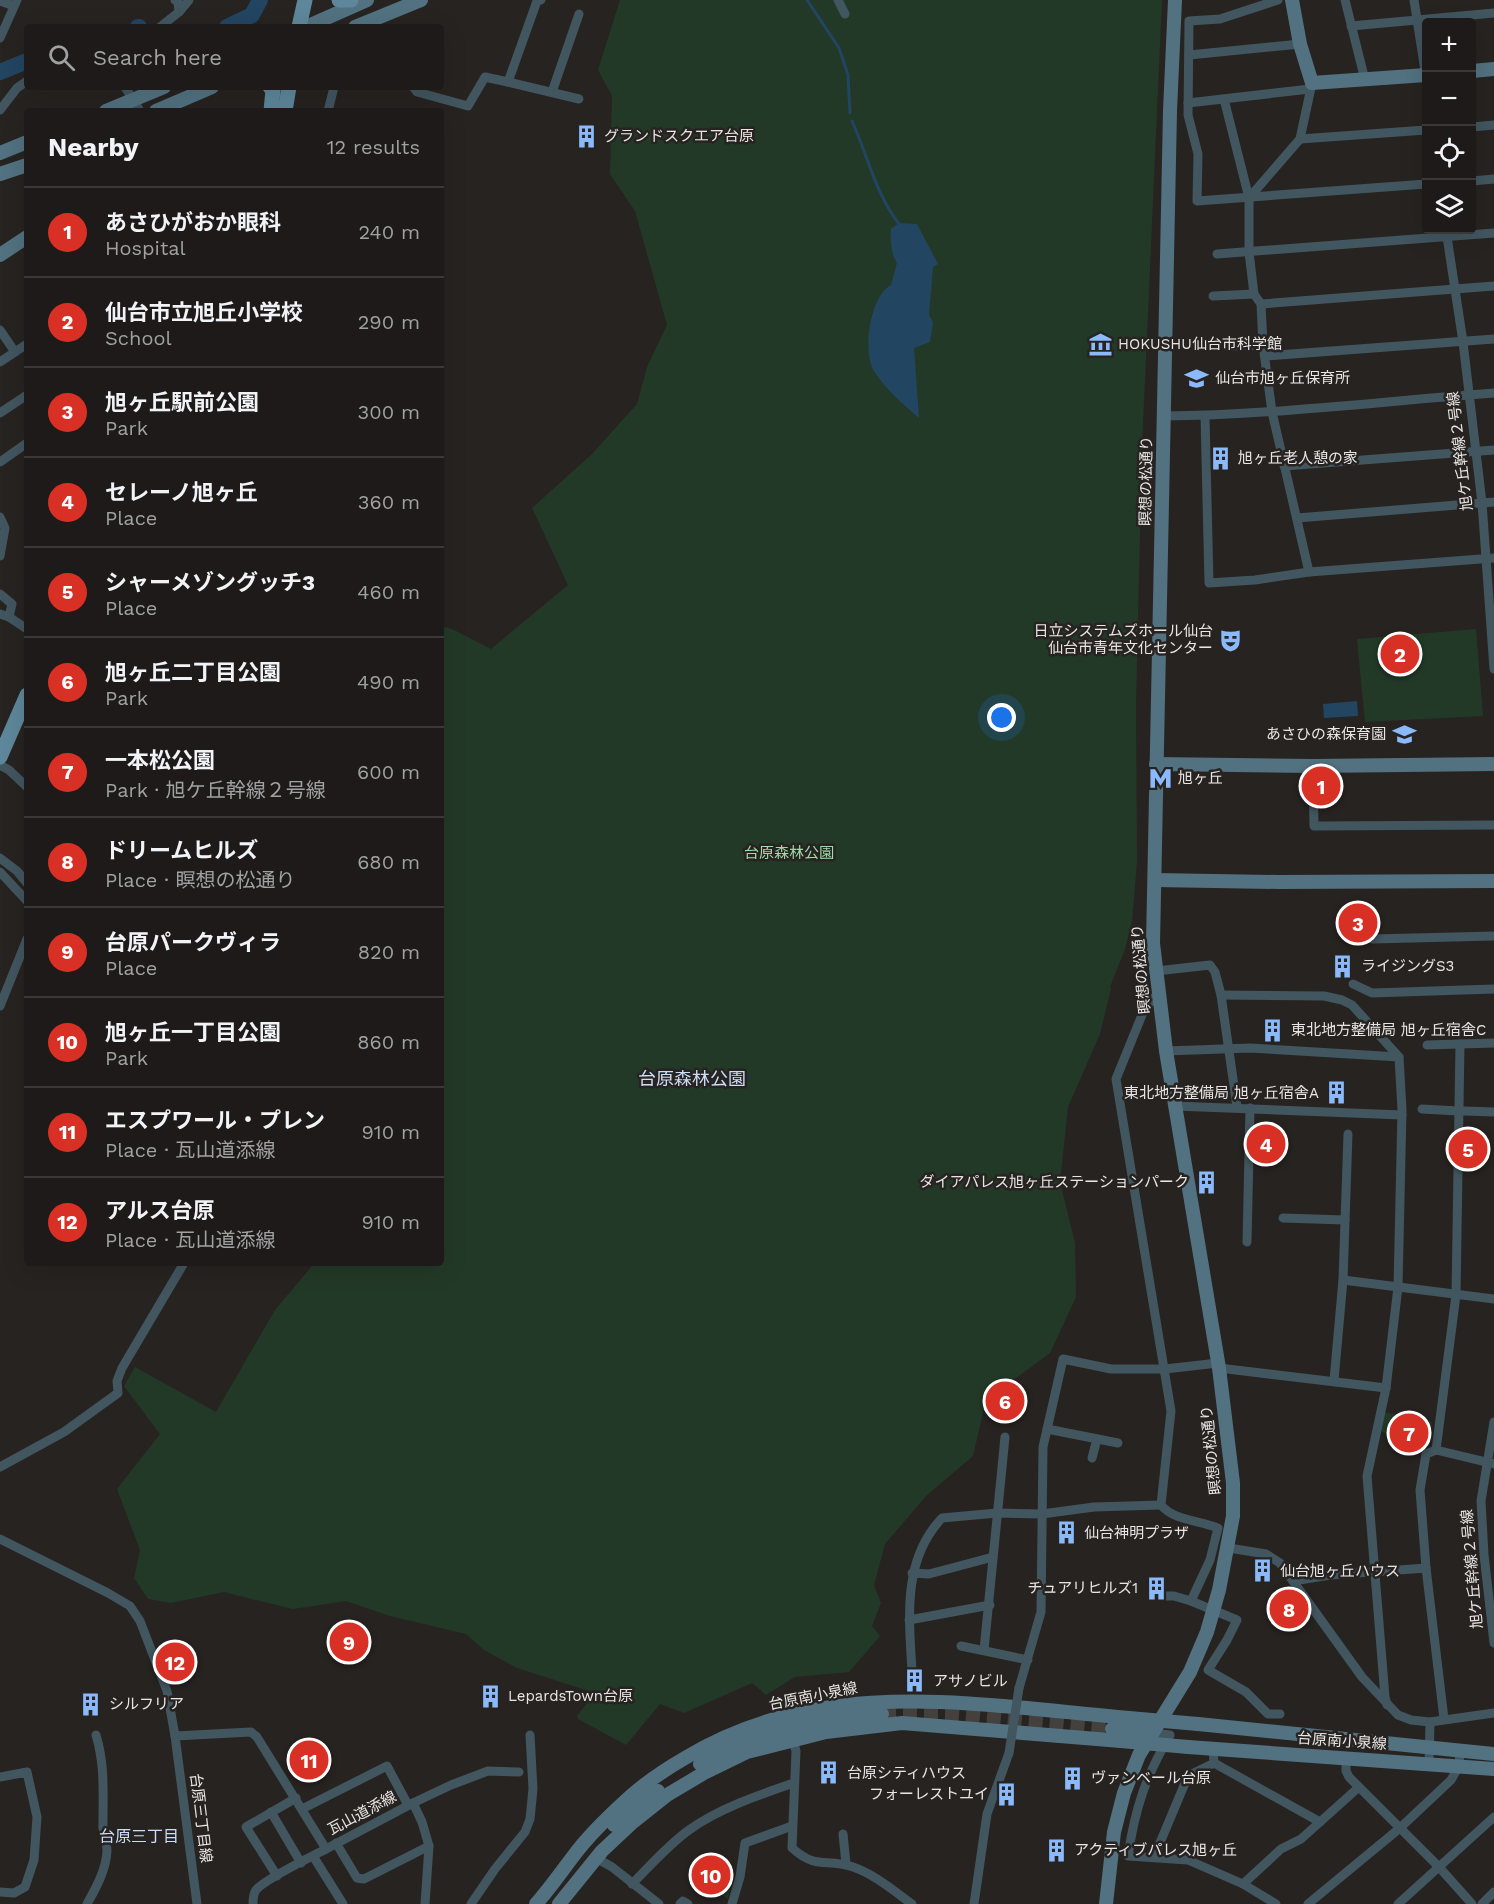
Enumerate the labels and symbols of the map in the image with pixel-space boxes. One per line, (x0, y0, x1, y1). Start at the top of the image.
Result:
building icon: グランドスクエア台原 (573, 123, 599, 149)
place label: グランドスクエア台原 (604, 127, 754, 145)
museum icon: HOKUSHU仙台市科学館 (1087, 331, 1113, 357)
place label: HOKUSHU仙台市科学館 (1118, 335, 1282, 353)
school or university icon: 仙台市旭ヶ丘保育所 (1184, 365, 1210, 391)
place label: 仙台市旭ヶ丘保育所 (1215, 369, 1350, 387)
street label: 旭ケ丘幹線２号線 (1444, 390, 1476, 512)
street label: 瞑想の松通り (1136, 436, 1156, 526)
building icon: 旭ヶ丘老人憩の家 (1207, 445, 1233, 471)
place label: 旭ヶ丘老人憩の家 (1238, 449, 1358, 467)
place label: 日立システムズホール仙台 仙台市青年文化センター (1033, 622, 1213, 657)
theatre icon: 日立システムズホール仙台 仙台市青年文化センター (1218, 627, 1244, 653)
pin: 2 (1380, 632, 1420, 676)
your location (987, 703, 1016, 732)
school or university icon: あさひの森保育園 (1391, 721, 1417, 747)
place label: あさひの森保育園 (1266, 725, 1386, 743)
pin: 1 (1302, 764, 1340, 808)
metro station icon: 旭ヶ丘 (1147, 765, 1173, 791)
place label: 旭ヶ丘 (1178, 769, 1223, 787)
park label: 台原森林公園 (744, 844, 834, 862)
pin: 3 (1338, 900, 1378, 946)
street label: 瞑想の松通り (1128, 923, 1154, 1015)
building icon: ライジングS3 (1330, 953, 1356, 979)
place label: ライジングS3 (1361, 957, 1454, 975)
building icon: 東北地方整備局 旭ヶ丘宿舎C (1260, 1017, 1286, 1043)
place label: 東北地方整備局 旭ヶ丘宿舎C (1291, 1021, 1486, 1039)
district label: 台原森林公園 (638, 1068, 746, 1089)
building icon: 東北地方整備局 旭ヶ丘宿舎A (1324, 1080, 1350, 1106)
place label: 東北地方整備局 旭ヶ丘宿舎A (1124, 1084, 1319, 1102)
pin: 4 (1246, 1122, 1286, 1166)
pin: 5 (1448, 1126, 1488, 1172)
building icon: ダイアパレス旭ヶ丘ステーションパーク (1194, 1169, 1220, 1195)
place label: ダイアパレス旭ヶ丘ステーションパーク (920, 1173, 1189, 1191)
pin: 6 (986, 1378, 1024, 1424)
street label: 瞑想の松通り (1197, 1404, 1225, 1496)
pin: 7 (1390, 1410, 1428, 1456)
street label: 旭ケ丘幹線２号線 (1458, 1508, 1486, 1630)
building icon: 仙台神明プラザ (1053, 1520, 1079, 1546)
place label: 仙台神明プラザ (1084, 1524, 1189, 1542)
building icon: 仙台旭ヶ丘ハウス (1249, 1558, 1275, 1584)
place label: 仙台旭ヶ丘ハウス (1280, 1562, 1400, 1580)
building icon: チュアリヒルズ1 (1143, 1575, 1169, 1601)
place label: チュアリヒルズ1 (1027, 1579, 1138, 1597)
pin: 8 (1270, 1586, 1308, 1632)
pin: 9 (330, 1620, 368, 1664)
pin: 12 (156, 1640, 195, 1684)
building icon: アサノビル (902, 1668, 928, 1694)
place label: アサノビル (933, 1672, 1008, 1690)
street label: 台原南小泉線 (767, 1679, 859, 1713)
building icon: LepardsTown台原 (477, 1683, 503, 1709)
place label: LepardsTown台原 (508, 1687, 633, 1705)
building icon: シルフリア (78, 1691, 104, 1717)
place label: シルフリア (109, 1695, 184, 1713)
street label: 台原南小泉線 (1296, 1729, 1388, 1753)
pin: 11 (290, 1738, 328, 1782)
building icon: 台原シティハウス (816, 1760, 842, 1786)
place label: 台原シティハウス (847, 1764, 966, 1782)
building icon: ヴァンベール台原 (1060, 1765, 1086, 1791)
place label: ヴァンベール台原 (1091, 1769, 1211, 1787)
street label: 台原三丁目線 (187, 1772, 215, 1864)
building icon: フォーレストユイ (994, 1781, 1020, 1807)
place label: フォーレストユイ (869, 1785, 989, 1803)
street label: 瓦山道添線 (325, 1787, 399, 1839)
district label: 台原三丁目 (99, 1827, 179, 1846)
building icon: アクティブパレス旭ヶ丘 (1043, 1837, 1069, 1863)
place label: アクティブパレス旭ヶ丘 (1074, 1841, 1237, 1859)
pin: 10 (692, 1852, 730, 1898)

